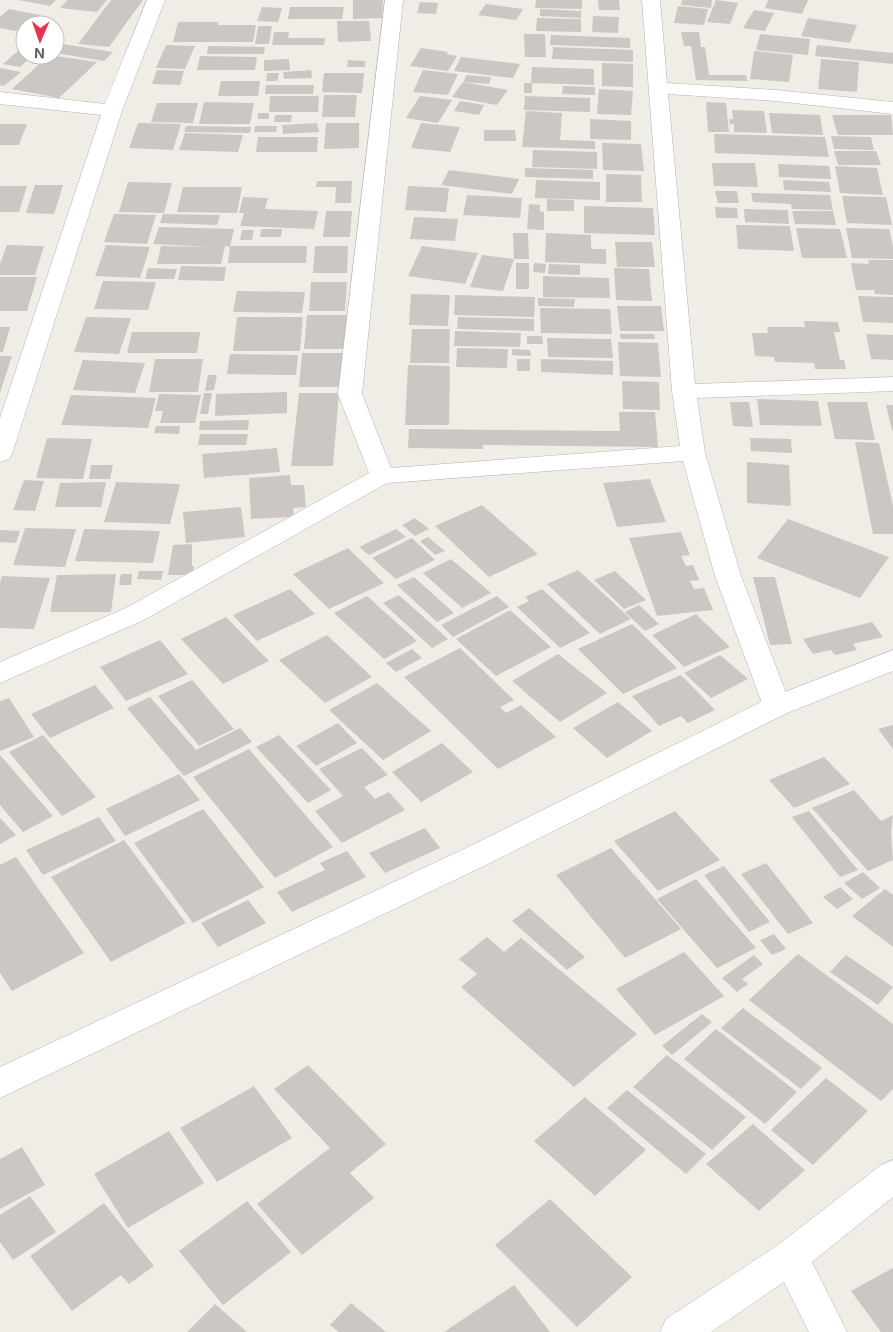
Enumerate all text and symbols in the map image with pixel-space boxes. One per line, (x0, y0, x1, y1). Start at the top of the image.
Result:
north arrow (15, 15, 65, 65)
text: N (34, 45, 45, 62)

